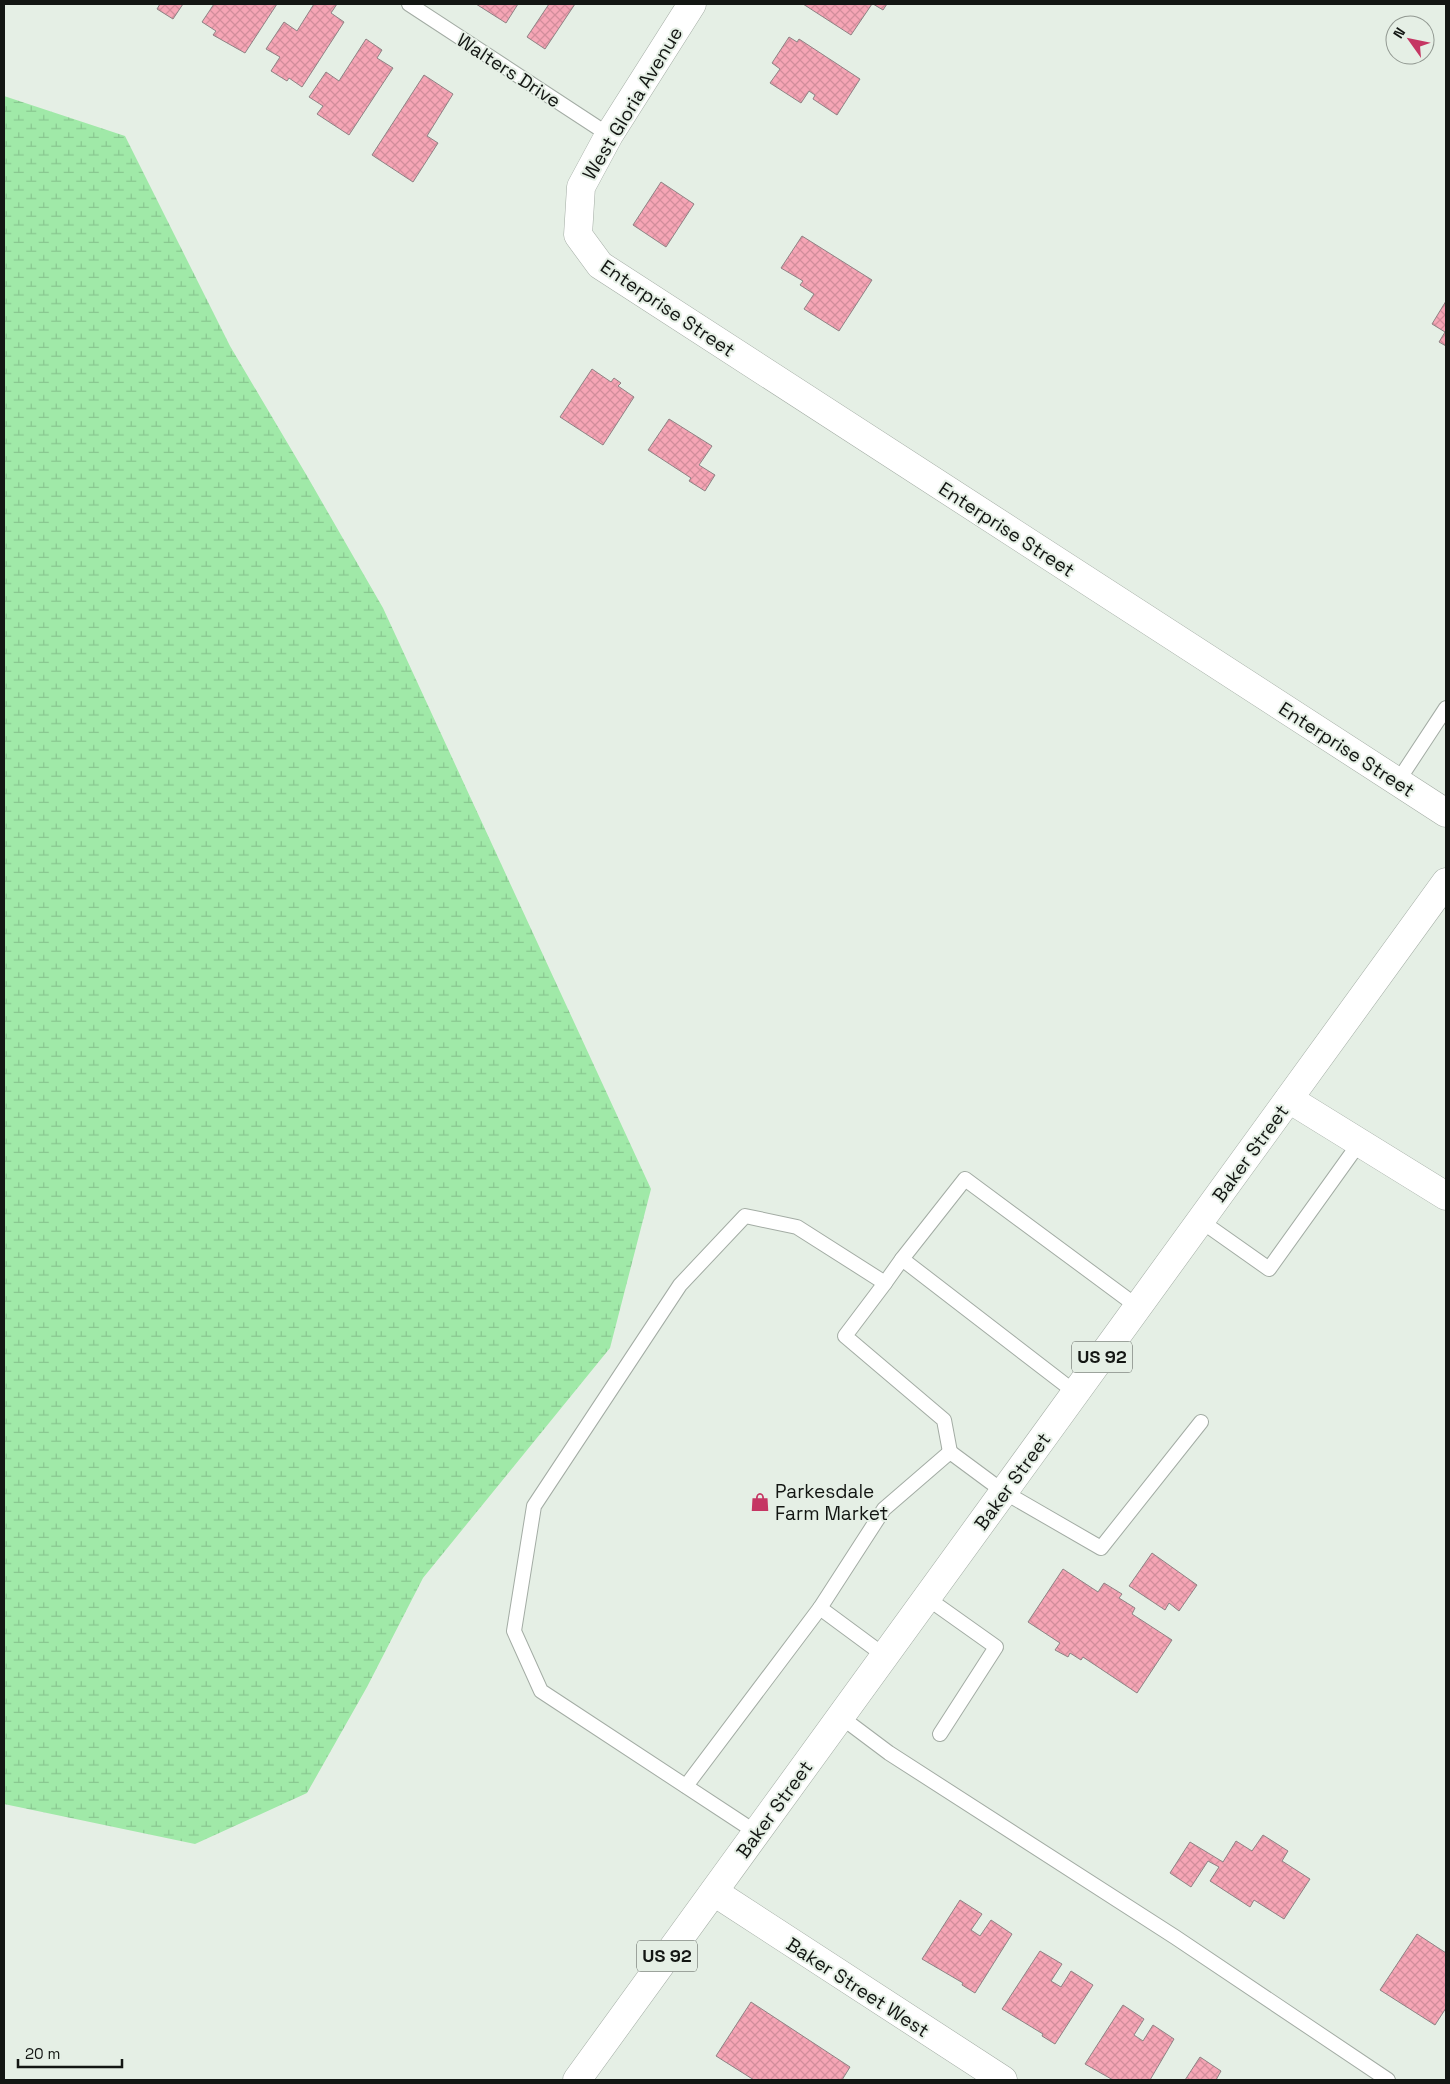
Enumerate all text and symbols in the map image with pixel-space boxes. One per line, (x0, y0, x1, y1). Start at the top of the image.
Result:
north arrow (1385, 15, 1435, 65)
street label: West Gloria Avenue (577, 22, 688, 184)
text: N (1389, 24, 1409, 42)
street label: Walters Drive (452, 28, 565, 113)
street label: Enterprise Street (596, 254, 740, 363)
street label: Enterprise Street (934, 476, 1079, 583)
street label: Enterprise Street (1274, 696, 1419, 803)
street label: Baker Street (1207, 1100, 1294, 1207)
road number: US 92 (1072, 1341, 1132, 1372)
street label: Baker Street (969, 1428, 1056, 1535)
place label: Parkesdale Farm Market (775, 1479, 888, 1526)
shop icon: Parkesdale Farm Market (749, 1491, 771, 1513)
street label: Baker Street (731, 1756, 818, 1863)
street label: Baker Street West (782, 1932, 934, 2043)
road number: US 92 (637, 1940, 697, 1972)
scale bar (18, 2036, 121, 2068)
text: 20 m (25, 2044, 60, 2063)

